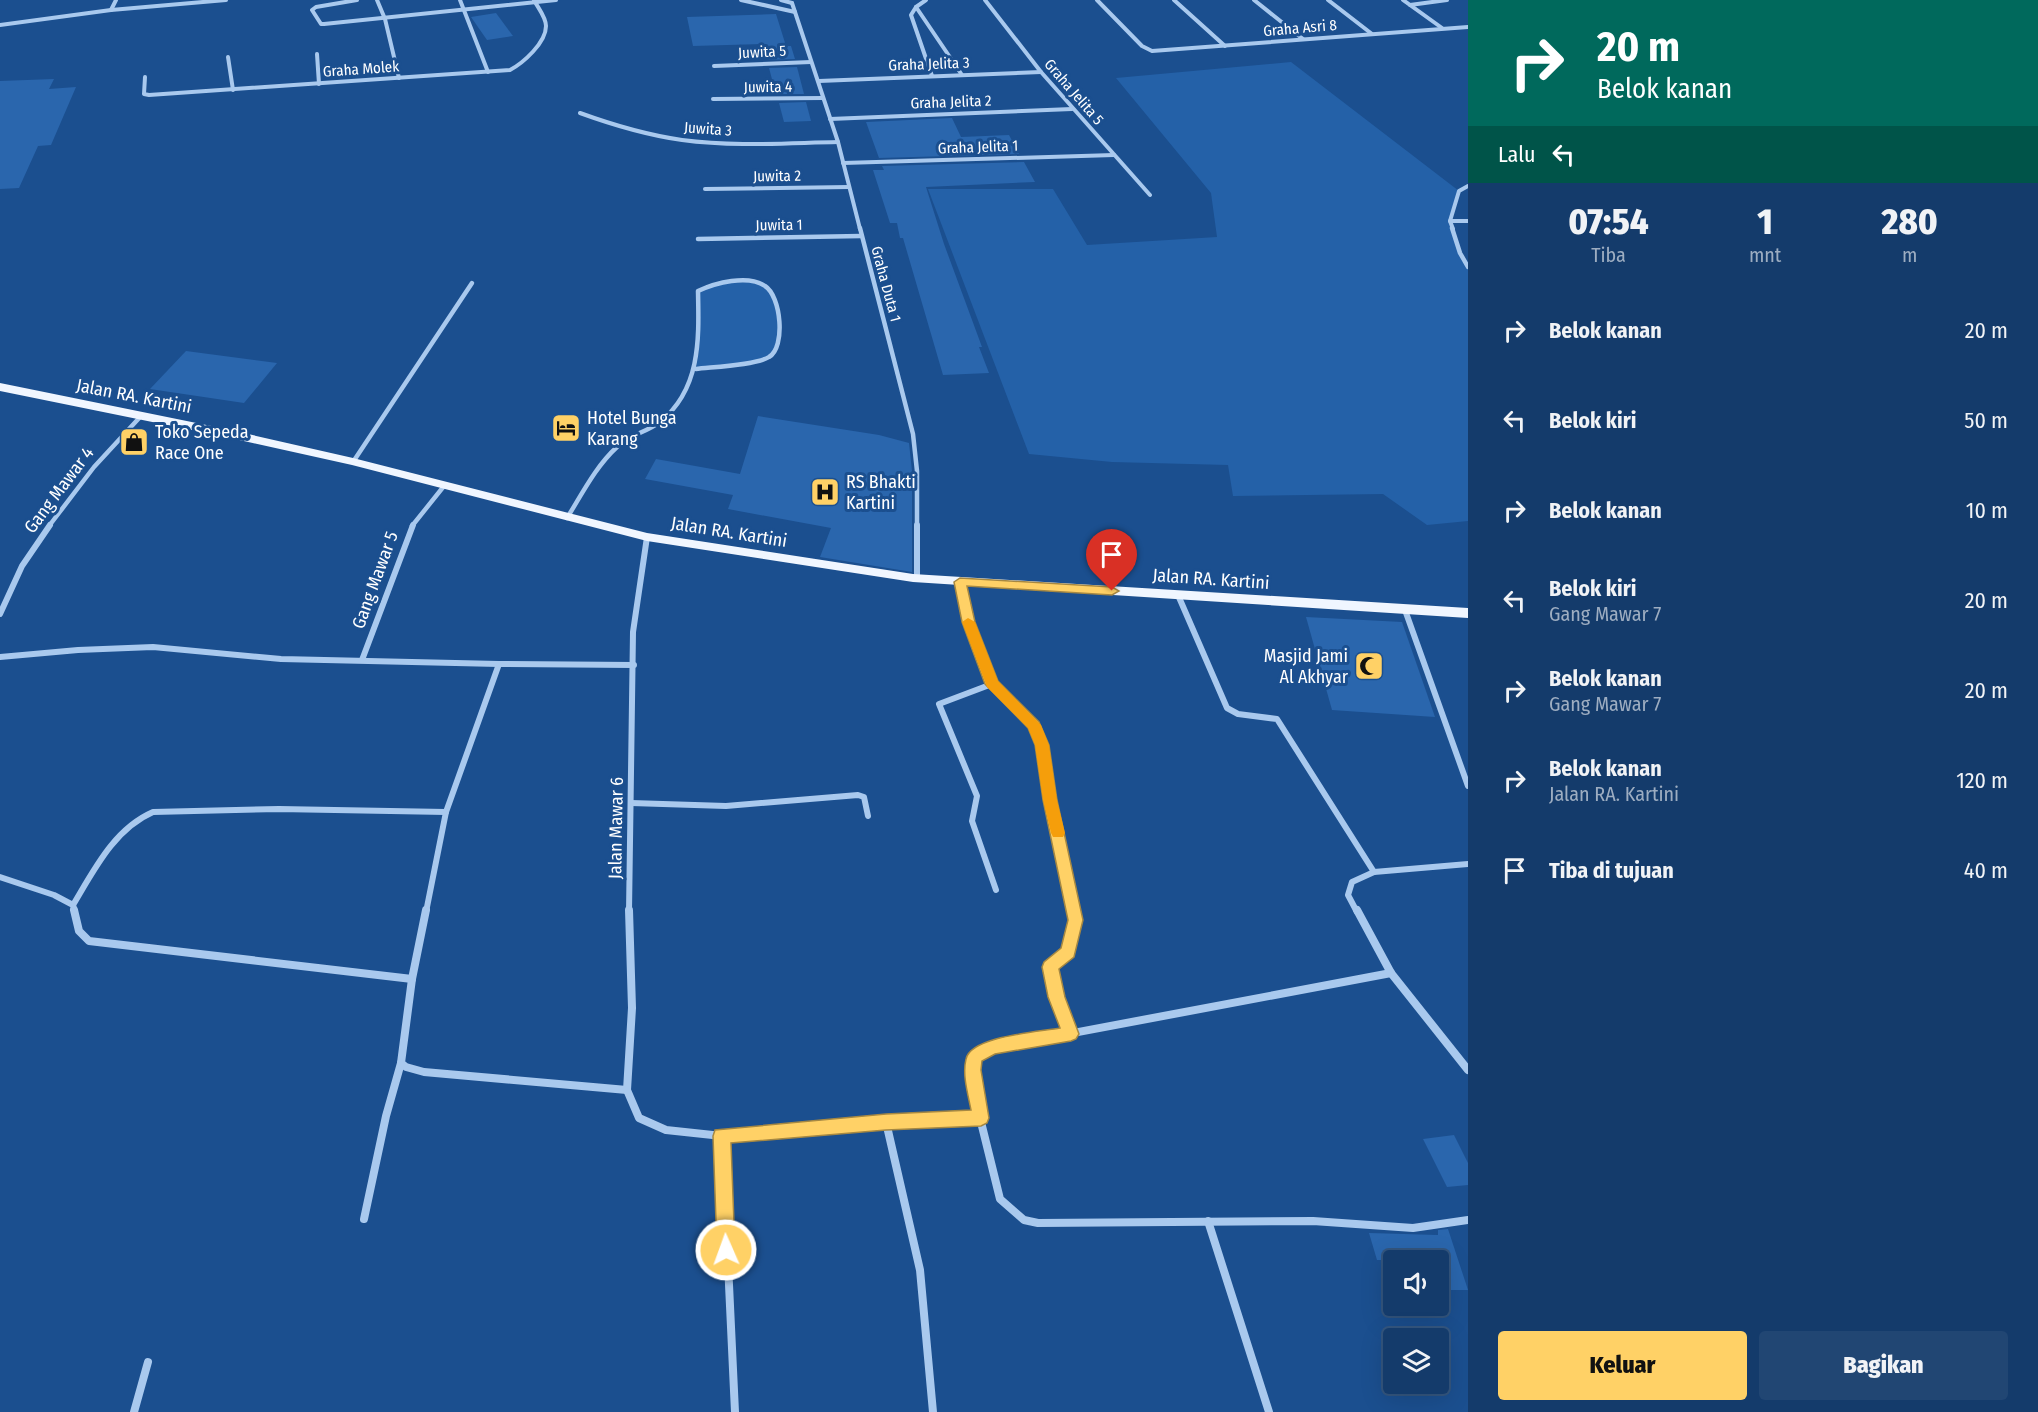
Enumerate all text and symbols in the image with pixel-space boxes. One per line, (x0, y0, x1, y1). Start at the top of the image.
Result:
street label: Graha Asri 8 (1262, 16, 1338, 40)
text: 20 m (1597, 22, 1680, 72)
icon: right (1498, 24, 1576, 102)
street label: Juwita 5 (738, 42, 787, 62)
street label: Graha Jelita 3 (888, 54, 970, 74)
street label: Graha Jelita 5 (1041, 55, 1108, 129)
street label: Graha Molek (322, 57, 400, 81)
text: Belok kanan (1597, 73, 1732, 105)
street label: Juwita 4 (744, 78, 792, 96)
street label: Graha Jelita 2 (910, 92, 992, 112)
street label: Juwita 3 (683, 118, 733, 140)
street label: Graha Jelita 1 (938, 137, 1018, 157)
icon: left (1547, 138, 1580, 171)
text: Lalu (1498, 141, 1535, 168)
street label: Juwita 2 (753, 167, 801, 185)
text: 07:54 (1568, 200, 1649, 244)
text: 1 (1757, 200, 1773, 244)
text: 280 (1882, 200, 1938, 244)
street label: Juwita 1 (755, 216, 803, 234)
text: Tiba (1591, 243, 1626, 267)
text: mnt (1749, 243, 1781, 267)
text: m (1902, 243, 1917, 267)
street label: Graha Duta 1 (867, 244, 905, 324)
icon: right (1498, 314, 1531, 347)
text: Belok kanan (1549, 317, 1662, 344)
text: 20 m (1965, 317, 2008, 344)
street label: Jalan RA. Kartini (74, 374, 194, 418)
icon: left (1498, 404, 1531, 437)
place label: Hotel Bunga Karang (587, 407, 677, 450)
text: Belok kiri (1549, 407, 1637, 434)
text: 50 m (1964, 407, 2008, 434)
hotel icon: Hotel Bunga Karang (550, 412, 582, 444)
place label: Toko Sepeda Race One (155, 421, 249, 464)
shop icon: Toko Sepeda Race One (118, 426, 150, 458)
street label: Gang Mawar 4 (19, 442, 99, 538)
place label: RS Bhakti Kartini (846, 471, 916, 514)
hospital icon: RS Bhakti Kartini (809, 476, 841, 508)
icon: right (1498, 494, 1531, 527)
text: Belok kanan (1549, 497, 1662, 524)
text: 10 m (1966, 497, 2008, 524)
street label: Jalan RA. Kartini (669, 512, 789, 552)
street label: Gang Mawar 5 (347, 528, 403, 632)
pin (1086, 529, 1137, 591)
icon: arrive (1095, 538, 1128, 571)
street label: Jalan RA. Kartini (1152, 564, 1270, 594)
text: Belok kiri (1549, 575, 1637, 602)
icon: left (1498, 584, 1531, 617)
text: 20 m (1965, 587, 2008, 614)
text: Gang Mawar 7 (1549, 602, 1661, 626)
place label: Masjid Jami Al Akhyar (1264, 645, 1349, 688)
mosque icon: Masjid Jami Al Akhyar (1353, 650, 1385, 682)
text: Belok kanan (1549, 665, 1662, 692)
icon: right (1498, 674, 1531, 707)
text: 20 m (1965, 677, 2008, 704)
text: Gang Mawar 7 (1549, 692, 1661, 716)
text: Belok kanan (1549, 755, 1662, 782)
icon: right (1498, 764, 1531, 797)
text: 120 m (1956, 767, 2008, 794)
street label: Jalan Mawar 6 (604, 777, 628, 879)
text: Jalan RA. Kartini (1549, 782, 1679, 806)
icon: arrive (1498, 854, 1531, 887)
text: Tiba di tujuan (1549, 857, 1674, 884)
text: 40 m (1964, 857, 2008, 884)
position arrow (694, 1218, 758, 1282)
map controls (1383, 1250, 1449, 1394)
button: sound (1383, 1250, 1449, 1316)
button: layers (1383, 1328, 1449, 1394)
button: Keluar (1498, 1331, 1747, 1400)
button: Bagikan (1759, 1331, 2008, 1400)

